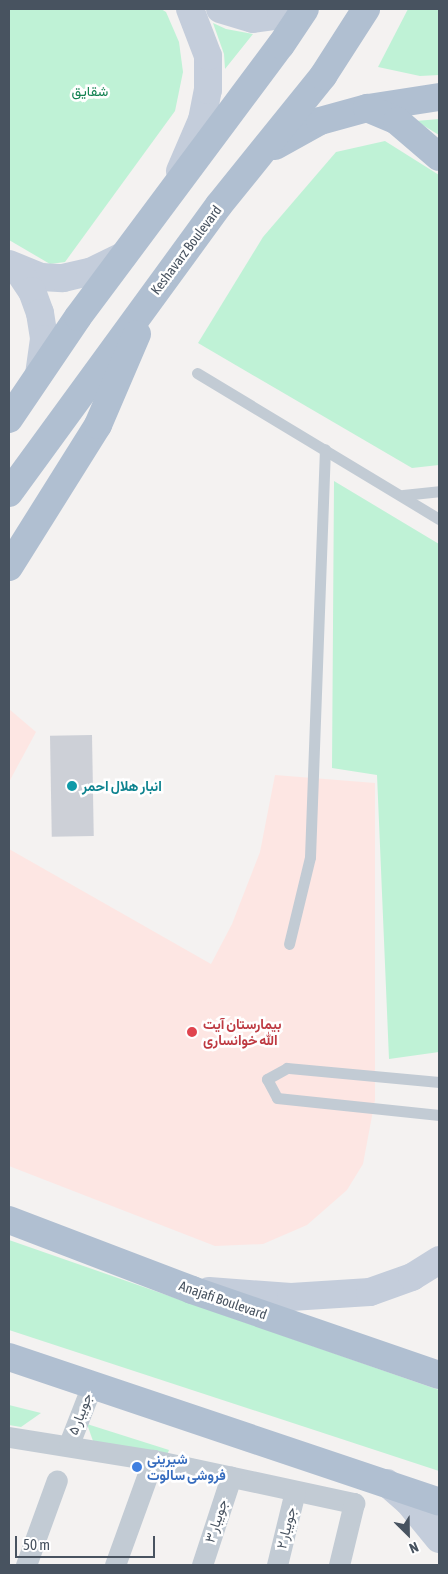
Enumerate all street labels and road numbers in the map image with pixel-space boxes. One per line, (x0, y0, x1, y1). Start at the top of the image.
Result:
street label: Keshavarz Boulevard (147, 202, 225, 298)
street label: Anajafi Boulevard (177, 1277, 269, 1323)
street label: جویبار ۵ (64, 1391, 96, 1437)
street label: جویبار ۳ (201, 1497, 231, 1545)
street label: جویبار ۲ (273, 1505, 299, 1551)

